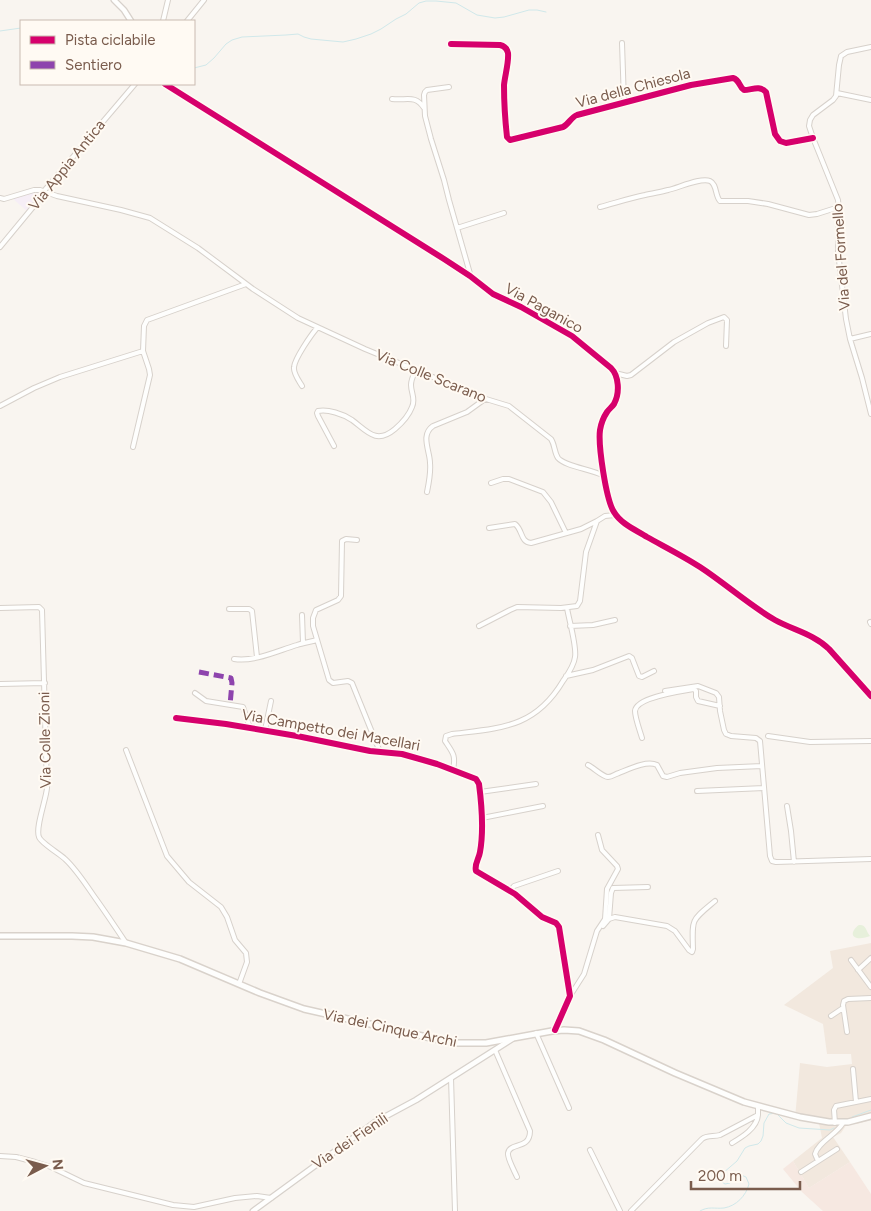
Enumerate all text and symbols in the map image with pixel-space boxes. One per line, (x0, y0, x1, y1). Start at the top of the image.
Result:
legend (20, 20, 195, 85)
text: Pista ciclabile (65, 31, 156, 49)
text: Sentiero (65, 56, 122, 74)
street label: Via della Chiesola (574, 64, 692, 112)
street label: Via Appia Antica (25, 116, 109, 214)
street label: Via del Formello (828, 203, 854, 311)
street label: Via Paganico (502, 279, 586, 337)
street label: Via Colle Scarano (373, 346, 489, 407)
street label: Via Colle Zioni (35, 691, 55, 789)
street label: Via Campetto dei Macellari (240, 705, 422, 755)
street label: Via dei Cinque Archi (322, 1005, 458, 1051)
street label: Via dei Fienili (309, 1109, 391, 1173)
north arrow (20, 1141, 70, 1191)
text: N (48, 1158, 66, 1171)
scale bar (691, 1158, 800, 1190)
text: 200 m (698, 1167, 742, 1185)

